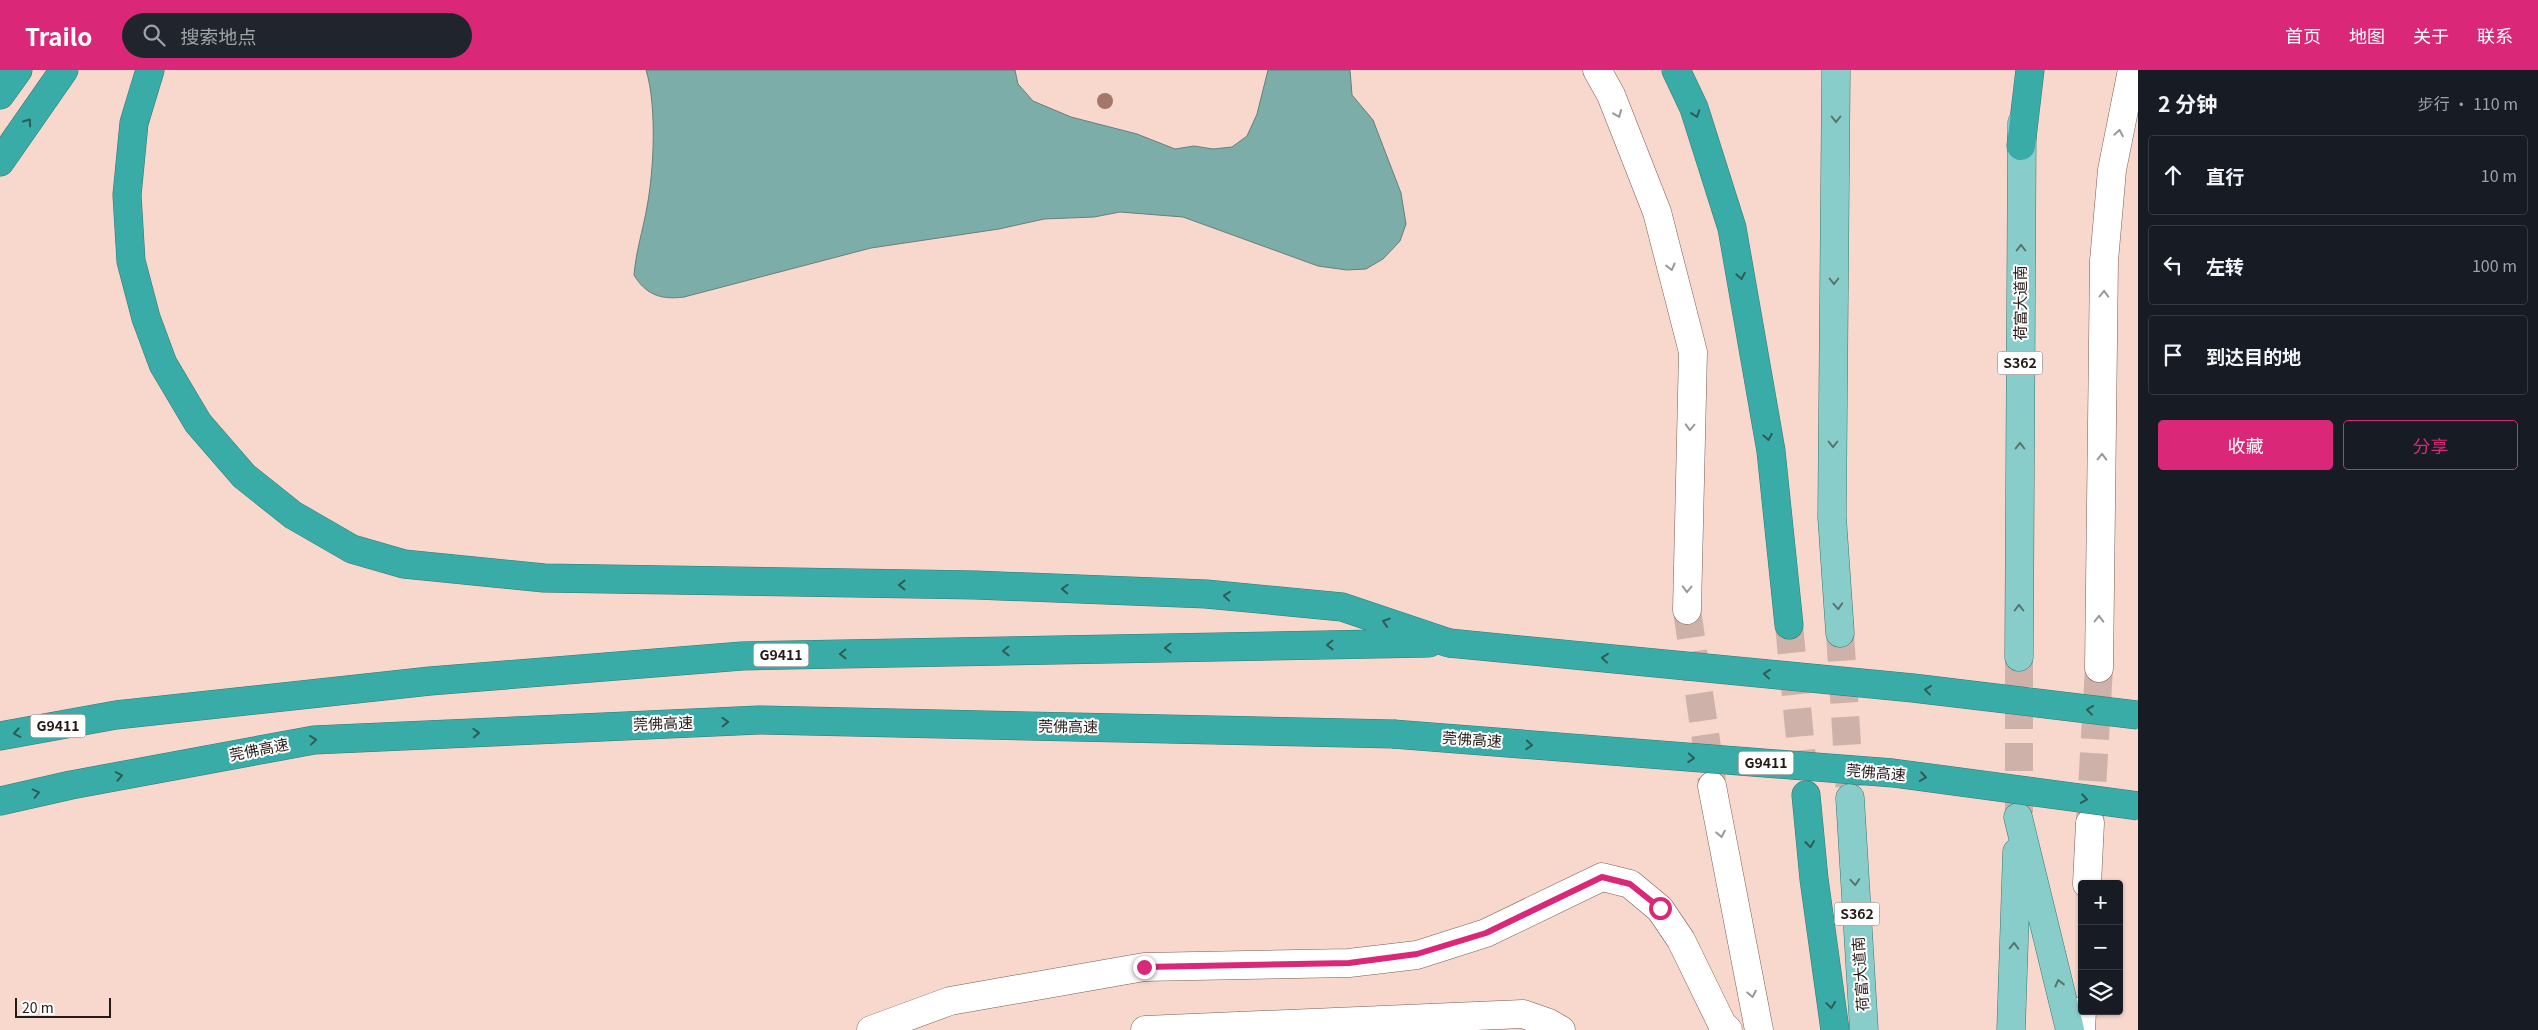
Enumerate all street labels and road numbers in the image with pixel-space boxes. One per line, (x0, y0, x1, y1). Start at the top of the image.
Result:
street label: 荷富大道南 (2009, 265, 2030, 341)
road number: S362 (1998, 352, 2042, 374)
road number: G9411 (754, 644, 808, 666)
street label: 莞佛高速 (633, 711, 693, 734)
road number: G9411 (30, 714, 86, 738)
street label: 莞佛高速 (1038, 714, 1098, 737)
street label: 莞佛高速 (1441, 726, 1503, 751)
street label: 莞佛高速 (227, 732, 290, 765)
road number: G9411 (1738, 751, 1794, 774)
street label: 莞佛高速 (1845, 758, 1907, 785)
road number: S362 (1834, 902, 1880, 926)
street label: 荷富大道南 (1846, 936, 1873, 1012)

